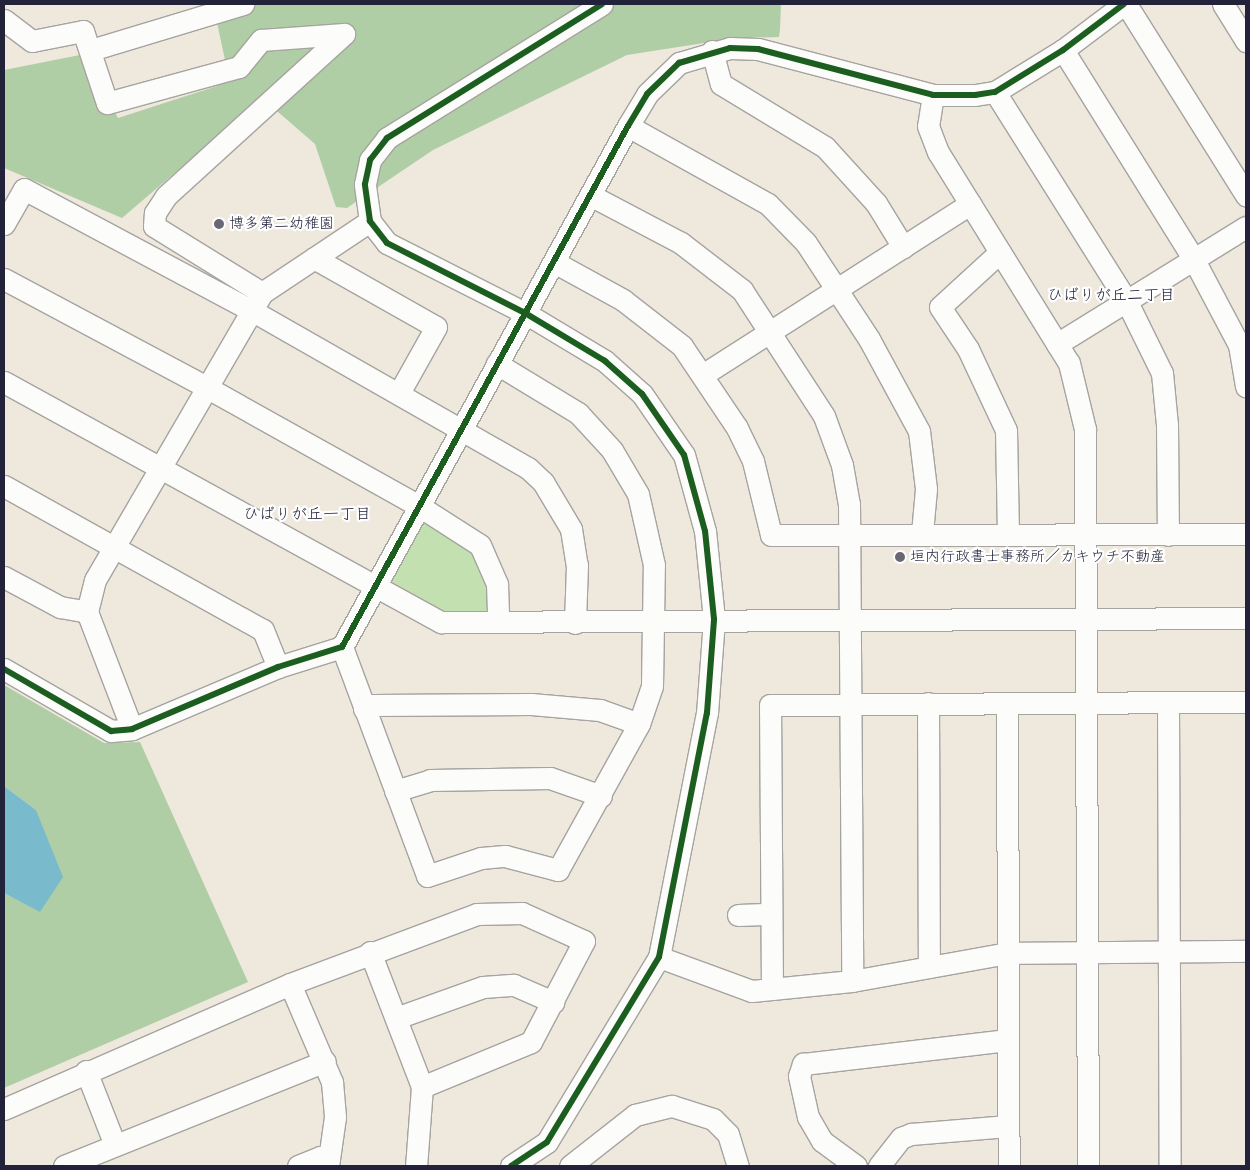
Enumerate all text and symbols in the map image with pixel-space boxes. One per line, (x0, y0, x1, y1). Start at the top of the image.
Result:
place label: 博多第二幼稚園 (229, 215, 334, 233)
marker: 博多第二幼稚園 (213, 218, 225, 230)
district label: ひばりが丘二丁目 (1047, 285, 1175, 305)
district label: ひばりが丘一丁目 (243, 504, 371, 524)
place label: 垣内行政書士事務所／カキウチ不動産 (910, 548, 1165, 566)
marker: 垣内行政書士事務所／カキウチ不動産 (894, 551, 906, 563)

